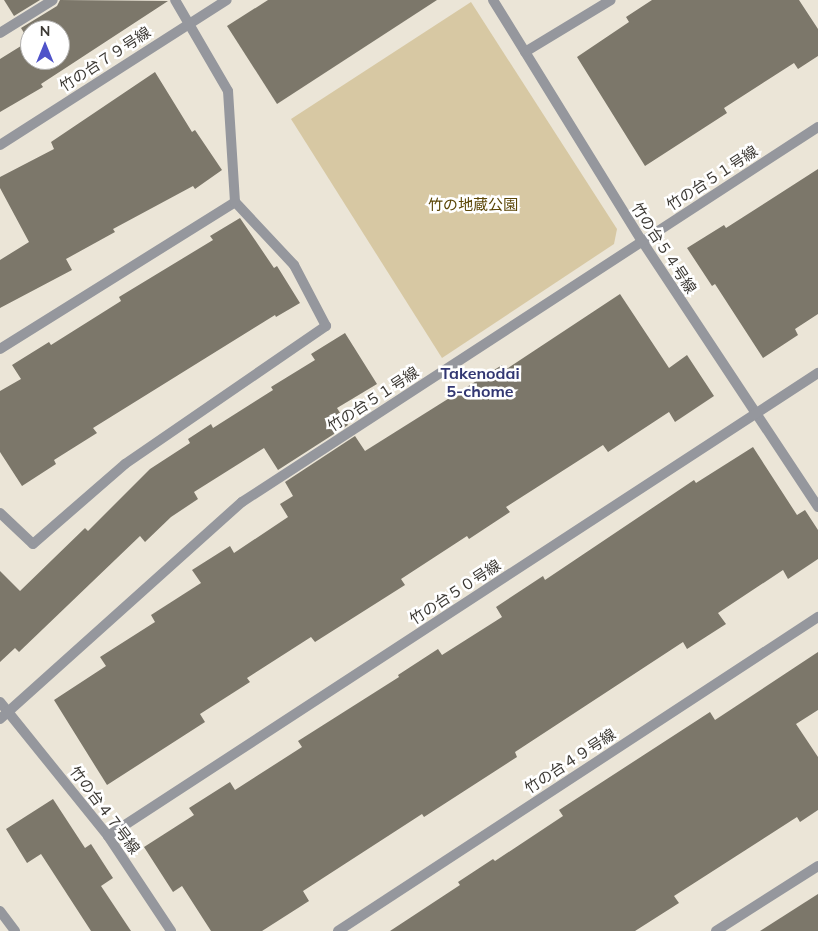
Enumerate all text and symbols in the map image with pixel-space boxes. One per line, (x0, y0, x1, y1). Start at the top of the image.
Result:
north arrow (20, 20, 70, 70)
text: N (40, 22, 50, 40)
street label: 竹の台７９号線 (56, 23, 154, 95)
street label: 竹の台５１号線 (663, 142, 761, 214)
park label: 竹の地蔵公園 (428, 196, 518, 214)
street label: 竹の台５４号線 (628, 199, 700, 297)
street label: 竹の台５１号線 (324, 363, 422, 435)
district label: Takenodai 5-chome (440, 363, 520, 401)
street label: 竹の台５０号線 (406, 556, 504, 628)
street label: 竹の台４９号線 (521, 725, 619, 797)
street label: 竹の台４７号線 (66, 763, 144, 857)

